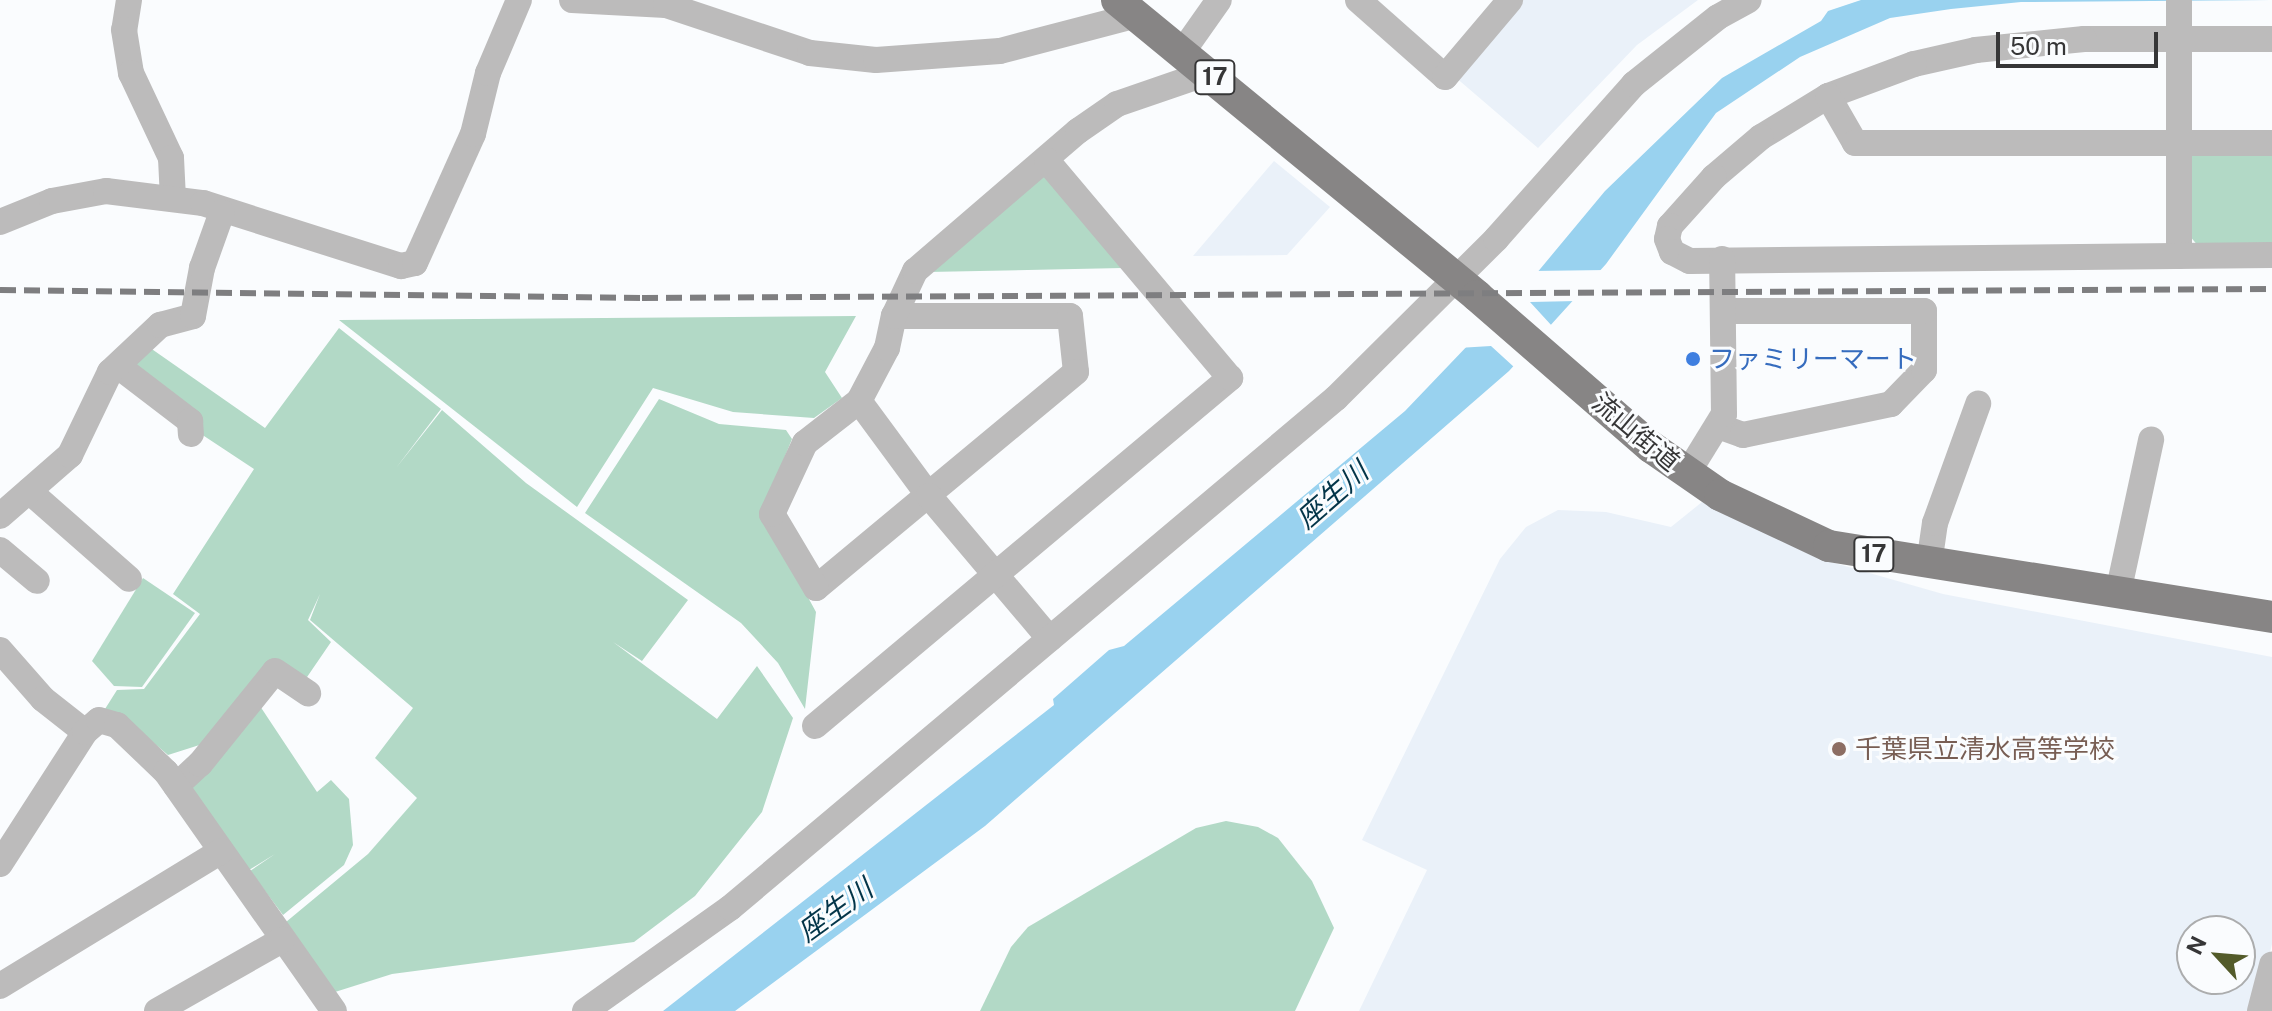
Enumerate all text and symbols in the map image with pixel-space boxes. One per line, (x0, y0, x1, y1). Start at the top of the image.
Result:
scale bar (2000, 16, 2162, 66)
text: 50 m (2010, 32, 2067, 60)
road number: 17 (1193, 57, 1237, 97)
place label: ファミリーマート (1709, 343, 1917, 375)
marker: ファミリーマート (1684, 350, 1702, 368)
street label: 流山街道 (1586, 387, 1686, 477)
water label: 座生川 (1289, 455, 1375, 535)
road number: 17 (1852, 534, 1896, 574)
place label: 千葉県立清水高等学校 (1855, 733, 2115, 765)
marker: 千葉県立清水高等学校 (1830, 740, 1848, 758)
water label: 座生川 (791, 872, 879, 948)
north arrow (2176, 915, 2256, 995)
text: N (2181, 932, 2212, 959)

